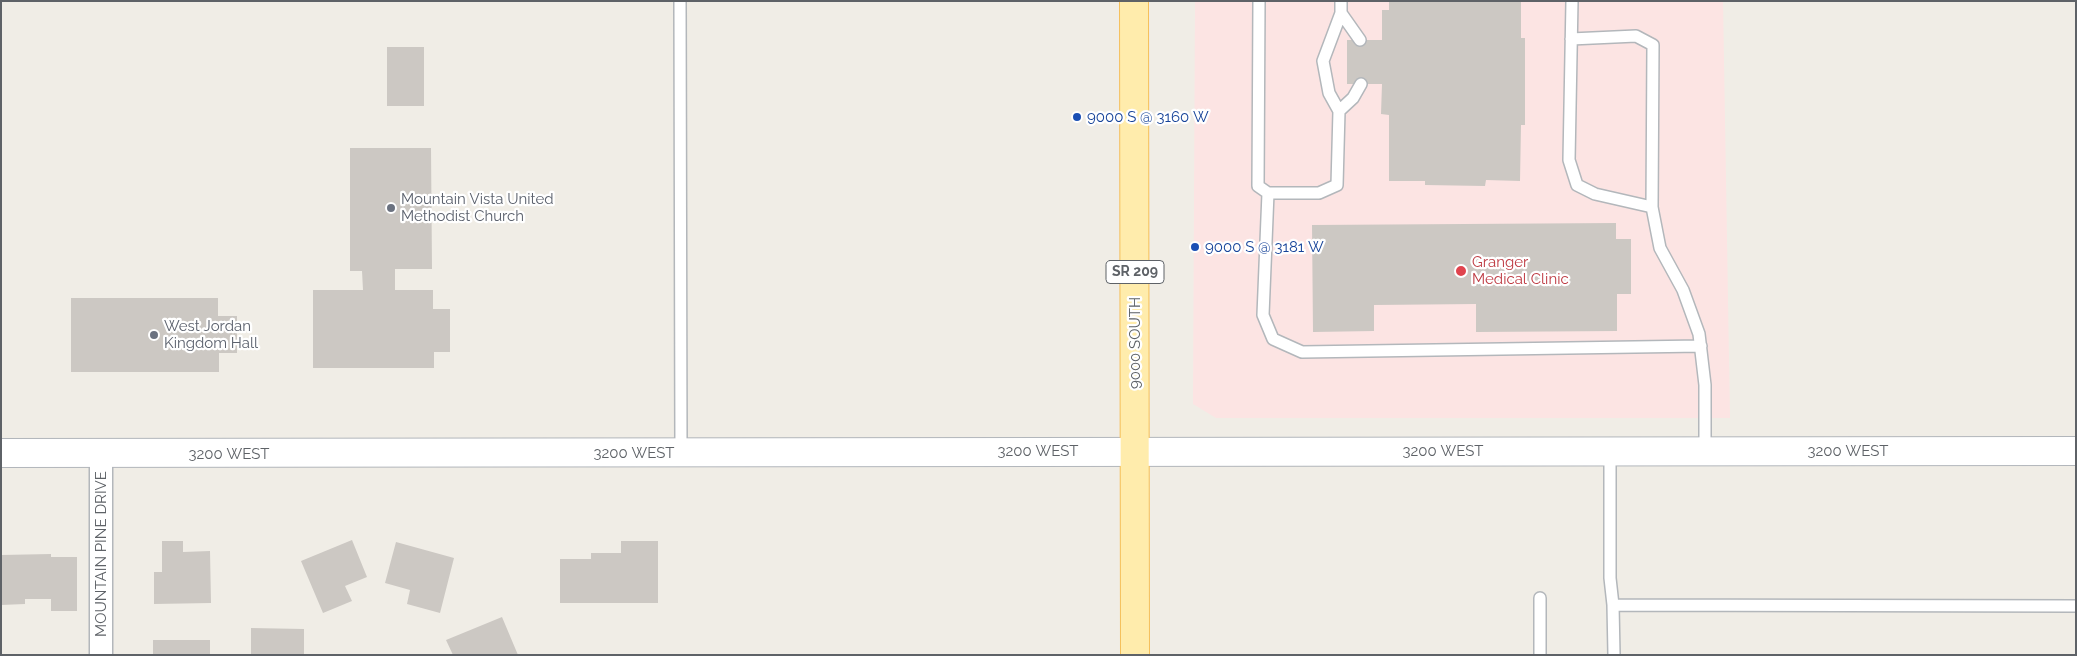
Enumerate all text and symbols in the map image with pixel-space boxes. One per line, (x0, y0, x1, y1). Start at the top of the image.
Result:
place label: 9000 S @ 3160 W (1087, 108, 1209, 126)
marker: 9000 S @ 3160 W (1071, 111, 1083, 123)
place label: Mountain Vista United Methodist Church (401, 190, 554, 225)
marker: Mountain Vista United Methodist Church (385, 202, 397, 214)
place label: 9000 S @ 3181 W (1205, 238, 1324, 256)
marker: 9000 S @ 3181 W (1189, 241, 1201, 253)
place label: Granger Medical Clinic (1472, 253, 1569, 288)
road number: SR 209 (1106, 260, 1164, 284)
marker: Granger Medical Clinic (1454, 264, 1468, 278)
street label: 9000 SOUTH (1126, 297, 1144, 389)
place label: West Jordan Kingdom Hall (164, 317, 258, 352)
marker: West Jordan Kingdom Hall (148, 329, 160, 341)
street label: 3200 WEST (997, 442, 1079, 460)
street label: 3200 WEST (1402, 442, 1484, 460)
street label: 3200 WEST (1807, 442, 1889, 460)
street label: 3200 WEST (593, 444, 675, 462)
street label: 3200 WEST (188, 445, 270, 463)
street label: MOUNTAIN PINE DRIVE (92, 471, 110, 637)

